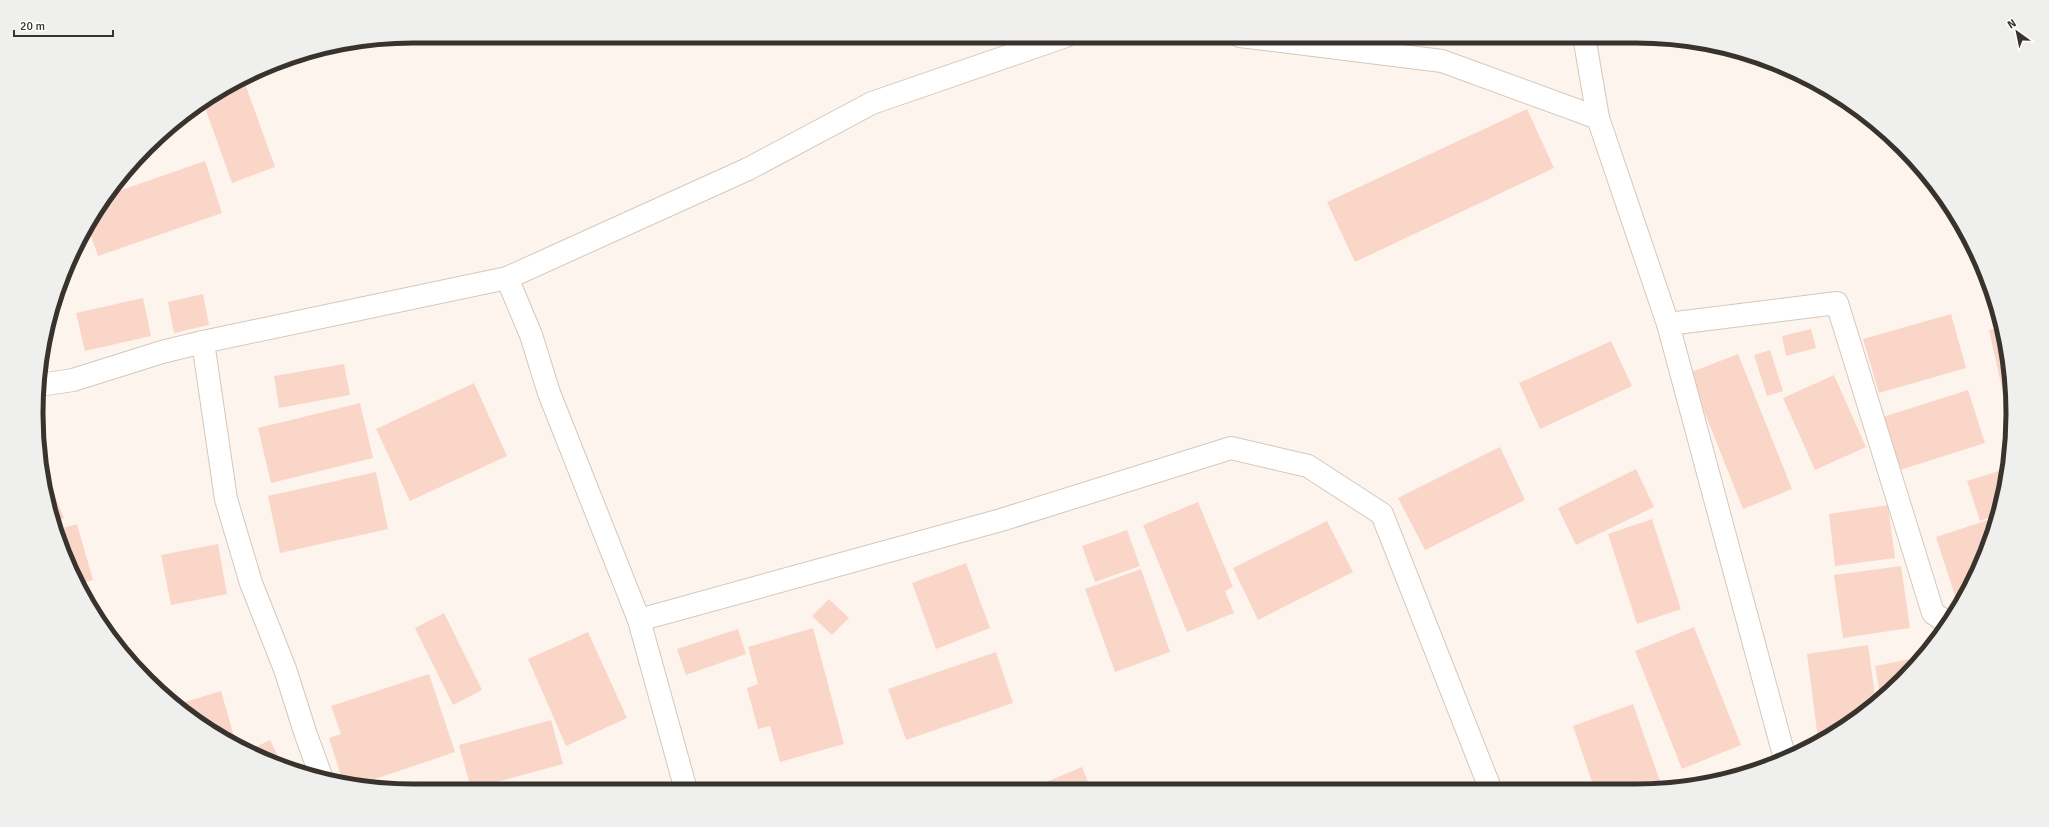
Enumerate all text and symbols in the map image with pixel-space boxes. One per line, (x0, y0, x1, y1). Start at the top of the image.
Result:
scale bar (14, 12, 113, 38)
north arrow (1997, 12, 2037, 52)
text: N (2005, 16, 2019, 32)
text: 20 m (20, 19, 45, 34)

